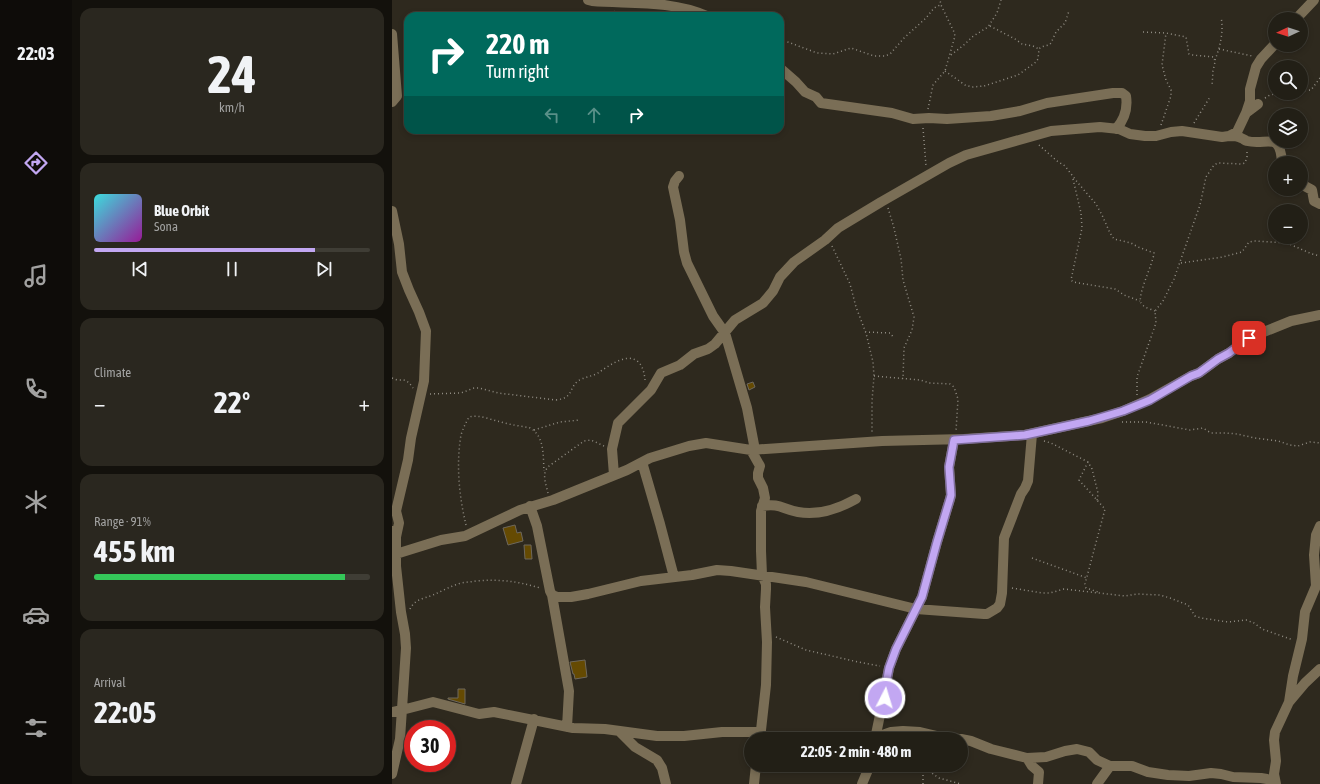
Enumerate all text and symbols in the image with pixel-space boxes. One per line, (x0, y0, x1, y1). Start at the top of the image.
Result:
north arrow (1268, 12, 1308, 52)
map controls (1268, 12, 1308, 244)
icon: right (420, 28, 472, 80)
text: 220 m (486, 28, 549, 60)
text: 22:03 (17, 43, 55, 64)
text: 24 (208, 44, 256, 104)
button: search (1268, 60, 1308, 100)
text: Turn right (486, 61, 549, 82)
text: km/h (219, 100, 245, 115)
icon: left (541, 104, 563, 126)
icon: ahead (583, 104, 605, 126)
icon: right (625, 104, 647, 126)
button: layers (1268, 108, 1308, 148)
icon: directions (22, 149, 50, 177)
button: + (1268, 156, 1308, 196)
text: Blue Orbit (154, 202, 209, 219)
button: − (1268, 204, 1308, 244)
text: Sona (154, 219, 178, 234)
icon: previous (129, 258, 151, 280)
icon: pause (221, 258, 243, 280)
icon: next (313, 258, 335, 280)
icon: music (22, 262, 50, 290)
pin (1232, 321, 1266, 355)
icon: arrive (1238, 327, 1260, 349)
text: Climate (94, 365, 131, 380)
icon: phone (22, 375, 50, 403)
text: 22° (214, 385, 250, 419)
text: − (94, 390, 105, 416)
text: + (359, 390, 370, 416)
icon: climate (22, 488, 50, 516)
text: Range · 91% (94, 514, 151, 529)
text: 455 km (94, 534, 175, 568)
icon: car (22, 601, 50, 629)
text: Arrival (94, 675, 126, 690)
position arrow (864, 677, 906, 719)
text: 22:05 (94, 695, 156, 729)
icon: filters (22, 714, 50, 742)
speed limit sign: 30 (404, 720, 456, 772)
text: 22:05 · 2 min · 480 m (801, 743, 911, 760)

